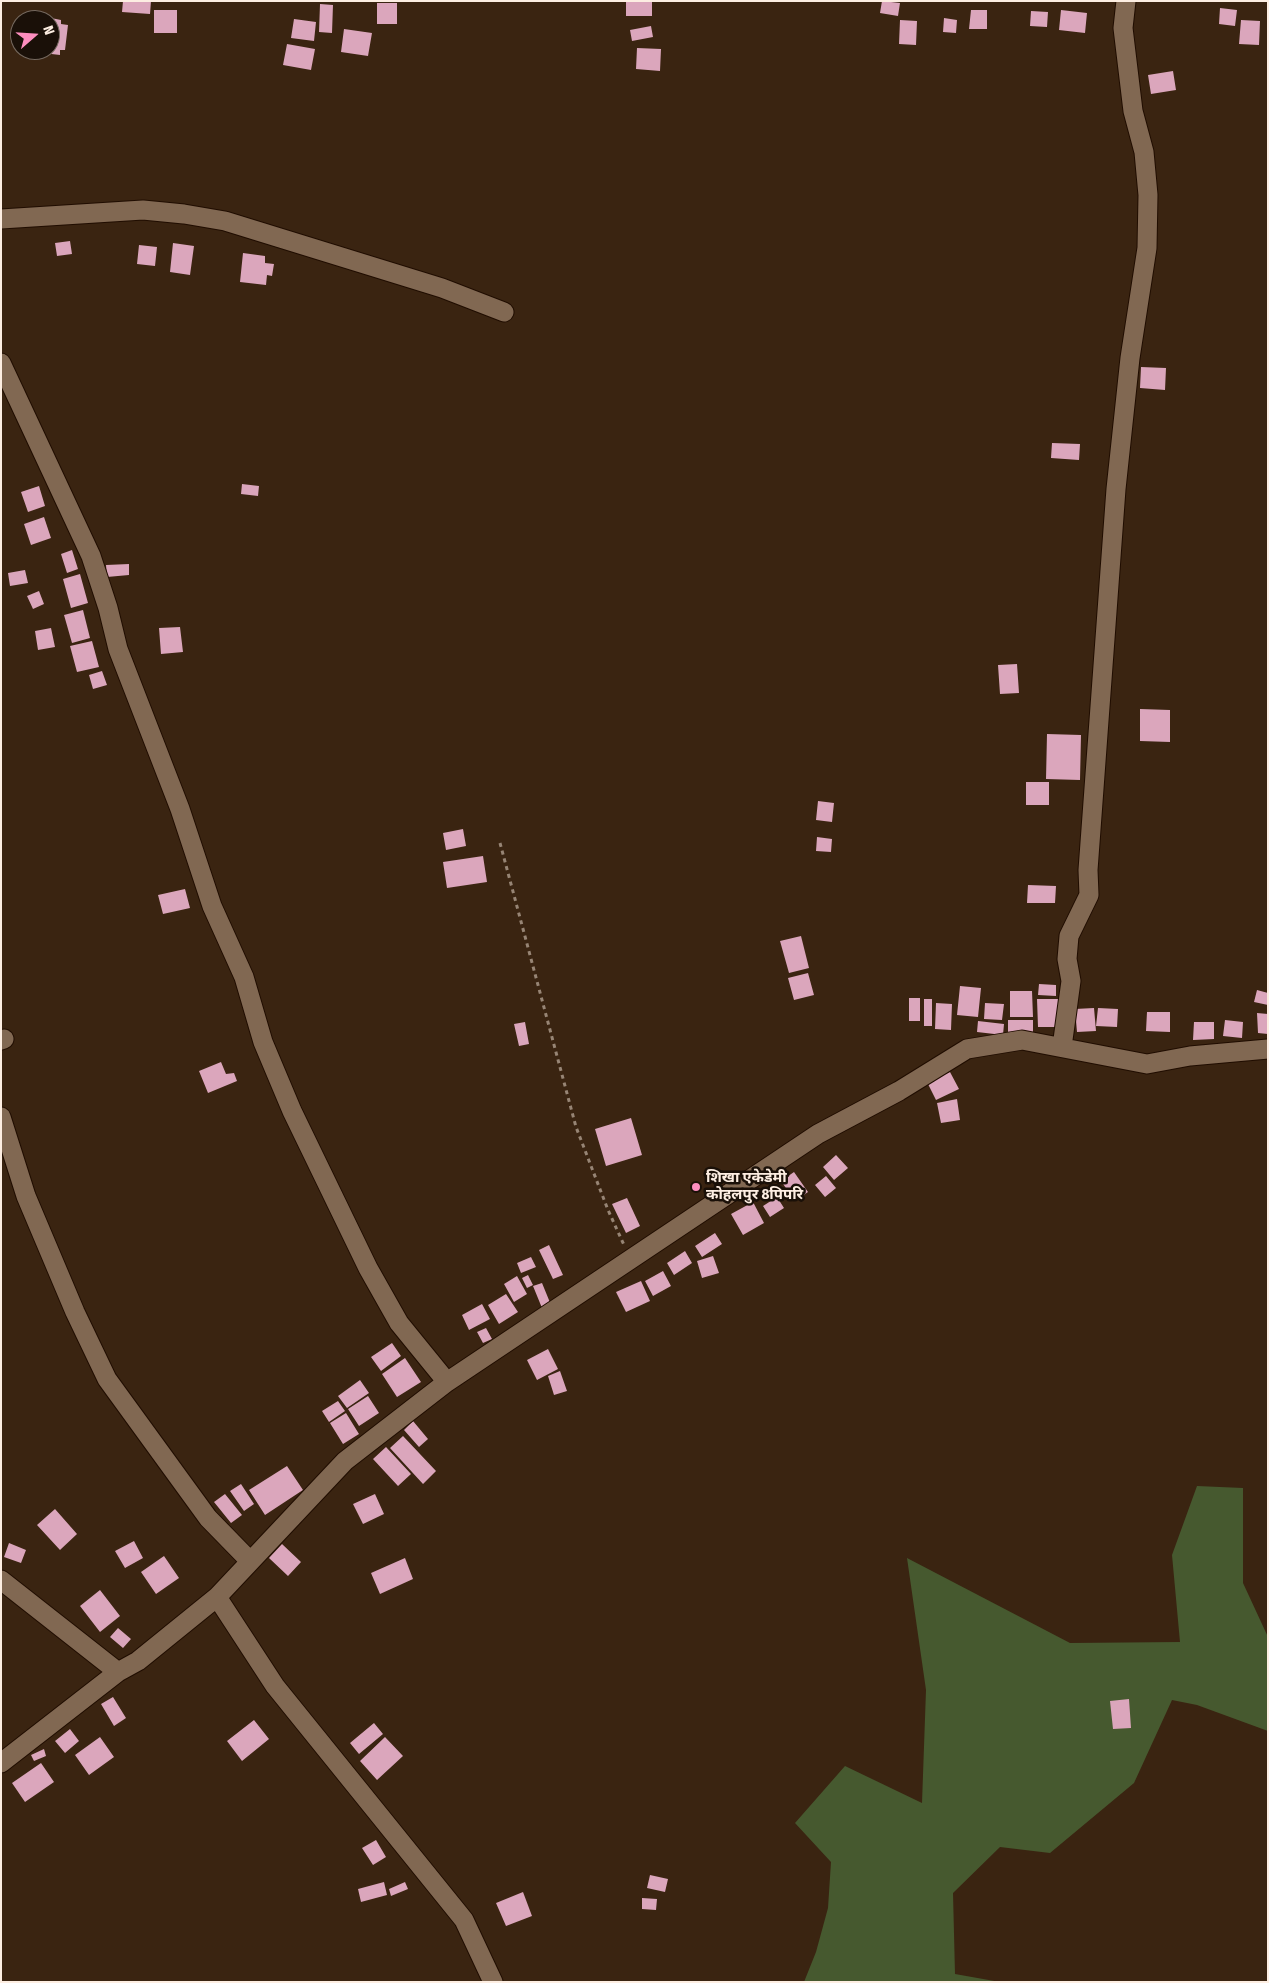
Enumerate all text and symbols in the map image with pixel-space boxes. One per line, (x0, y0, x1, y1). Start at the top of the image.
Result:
north arrow (10, 10, 60, 60)
text: N (39, 24, 58, 37)
place label: शिखा एकेडेमी कोहलपुर 8पिपरि (706, 1169, 803, 1204)
marker: शिखा एकेडेमी कोहलपुर 8पिपरि (690, 1181, 702, 1193)

